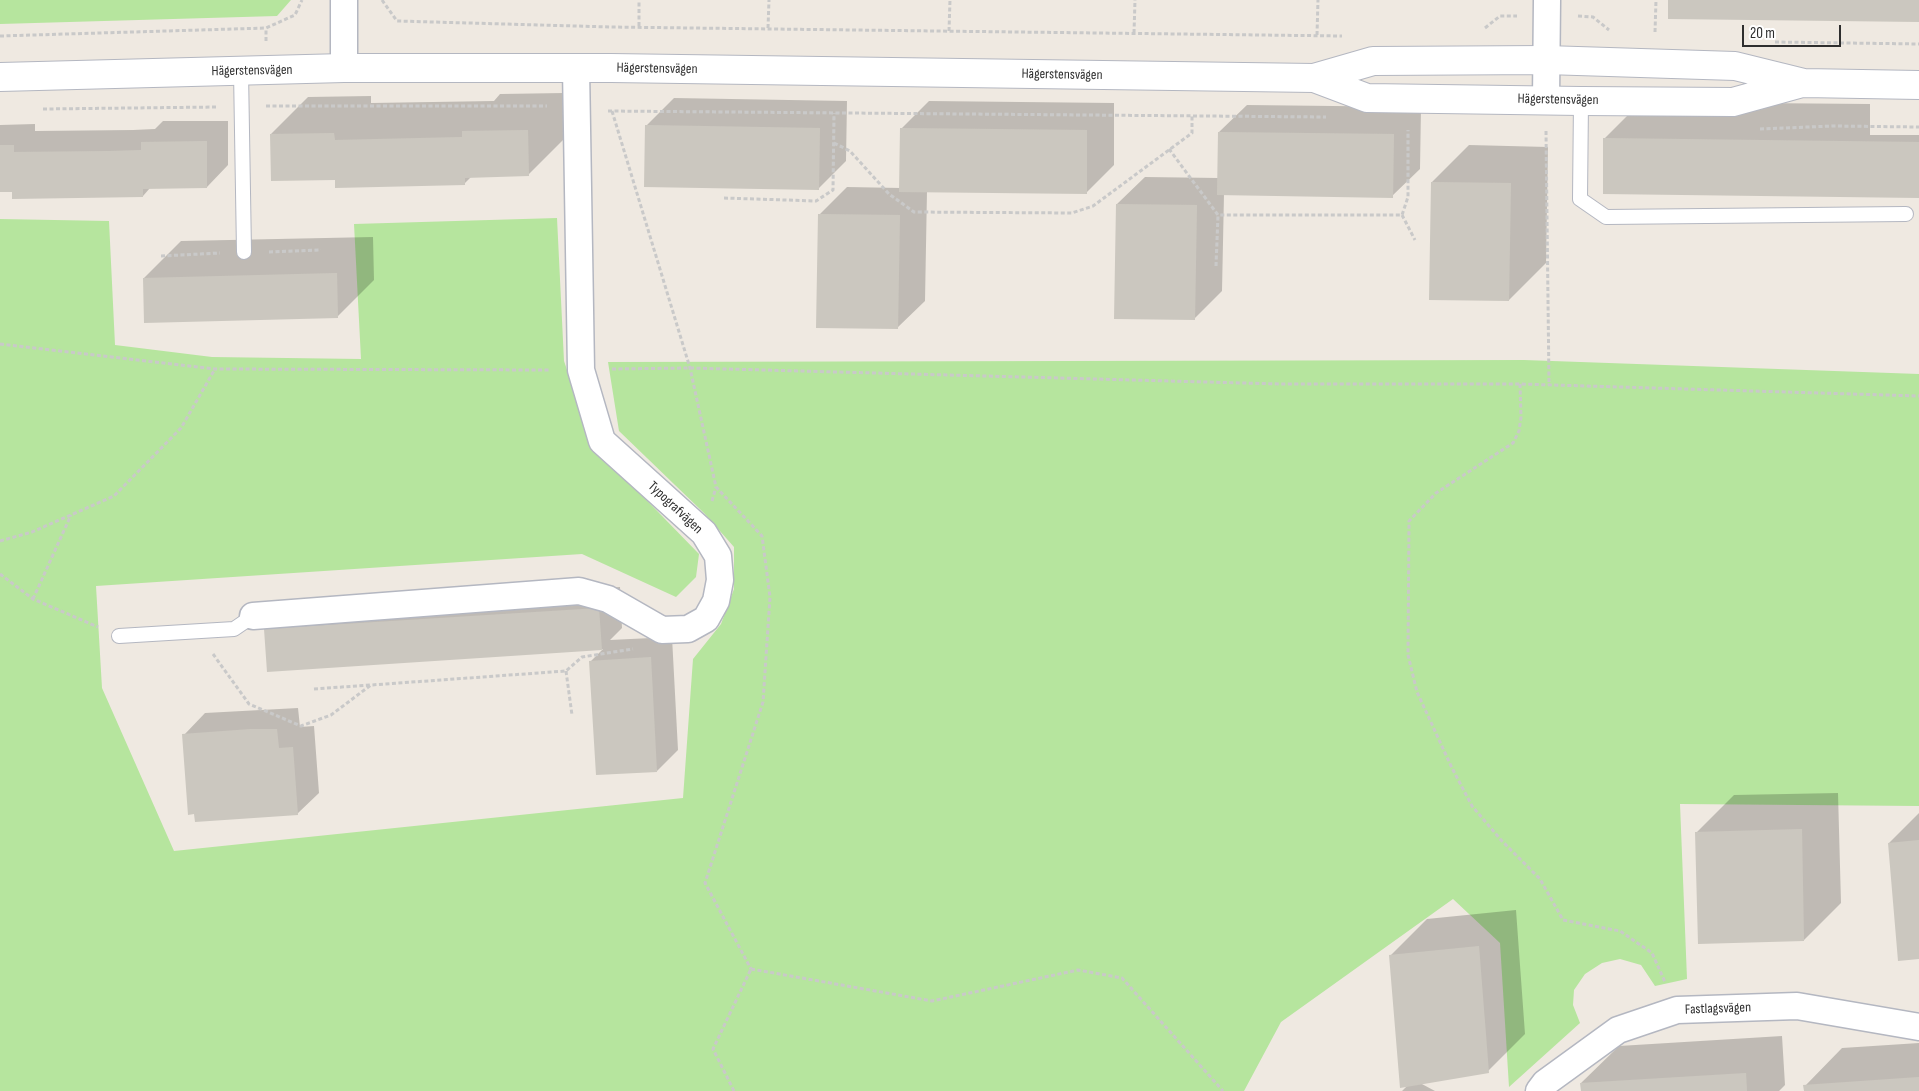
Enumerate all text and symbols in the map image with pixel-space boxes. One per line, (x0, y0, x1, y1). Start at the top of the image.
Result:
scale bar (1744, 15, 1843, 47)
text: 20 m (1750, 24, 1775, 43)
street label: Hägerstensvägen (616, 60, 698, 78)
street label: Hägerstensvägen (211, 62, 293, 80)
street label: Hägerstensvägen (1021, 66, 1103, 84)
street label: Hägerstensvägen (1517, 91, 1599, 109)
street label: Typografvägen (644, 478, 706, 538)
street label: Fastlagsvägen (1685, 999, 1751, 1019)

